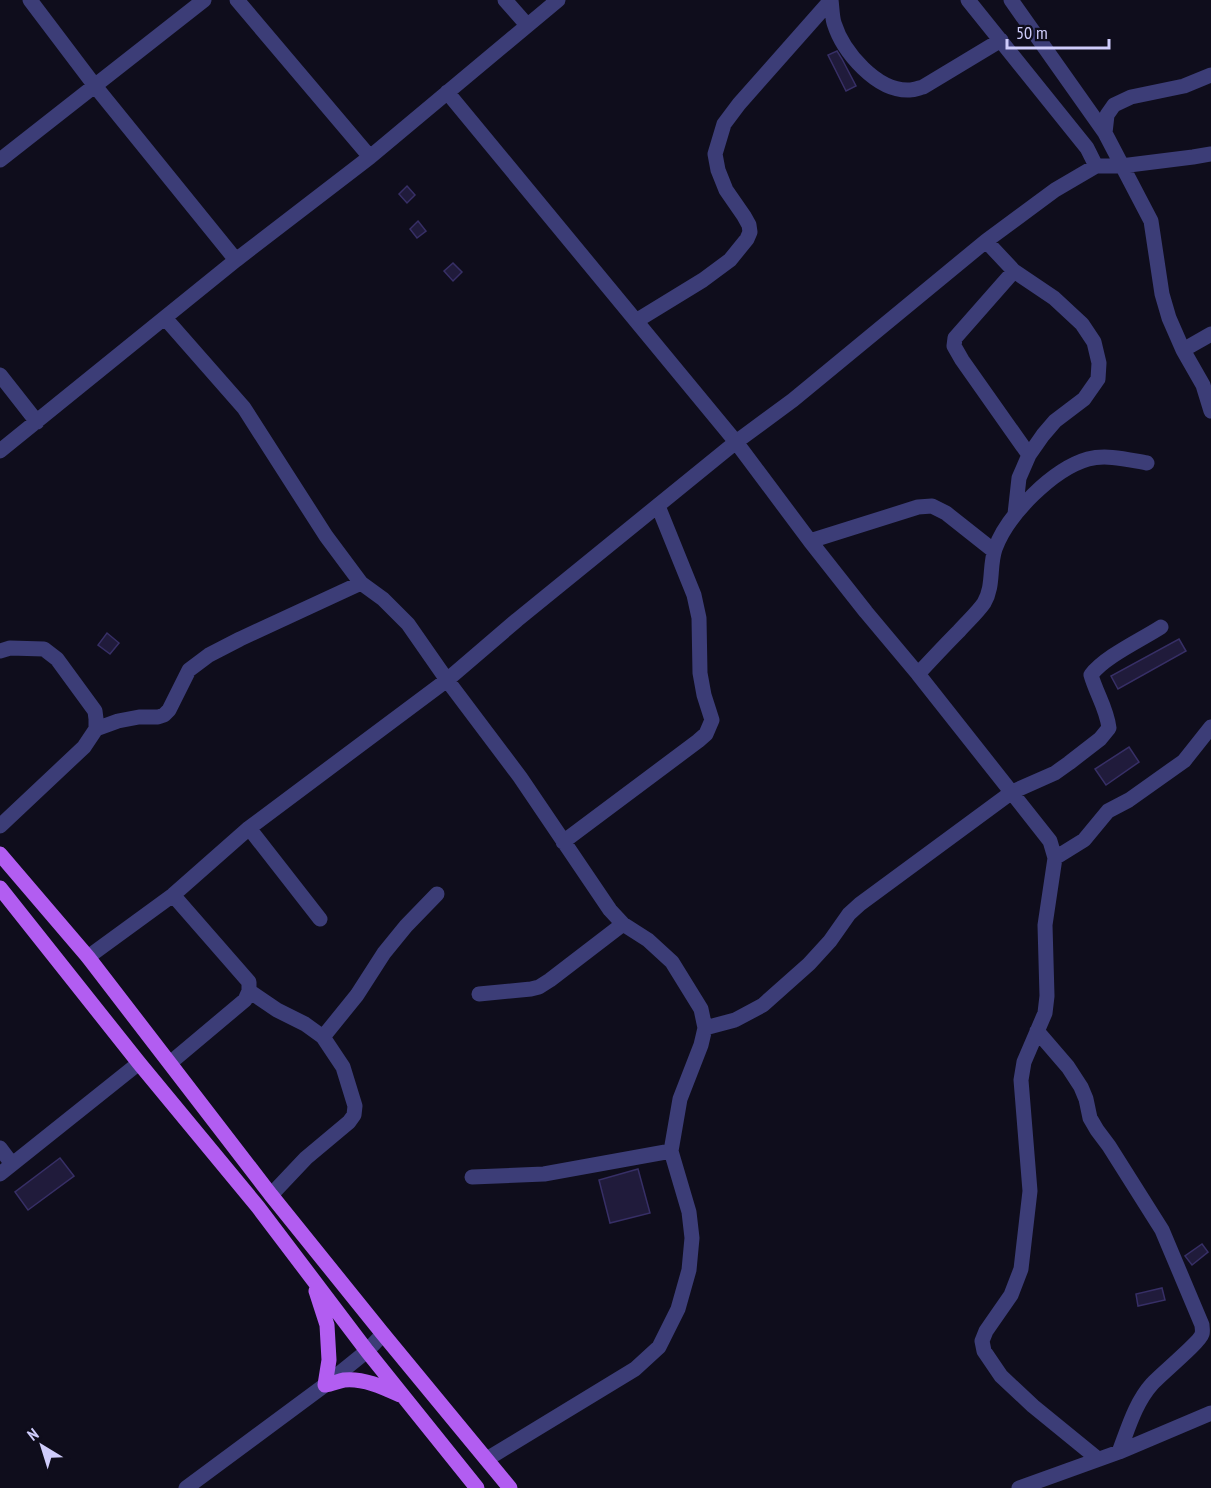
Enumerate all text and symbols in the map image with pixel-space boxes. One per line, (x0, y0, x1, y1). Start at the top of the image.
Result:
scale bar (1007, 12, 1109, 50)
text: 50 m (1016, 21, 1048, 44)
north arrow (12, 1416, 72, 1476)
text: N (23, 1424, 42, 1445)

